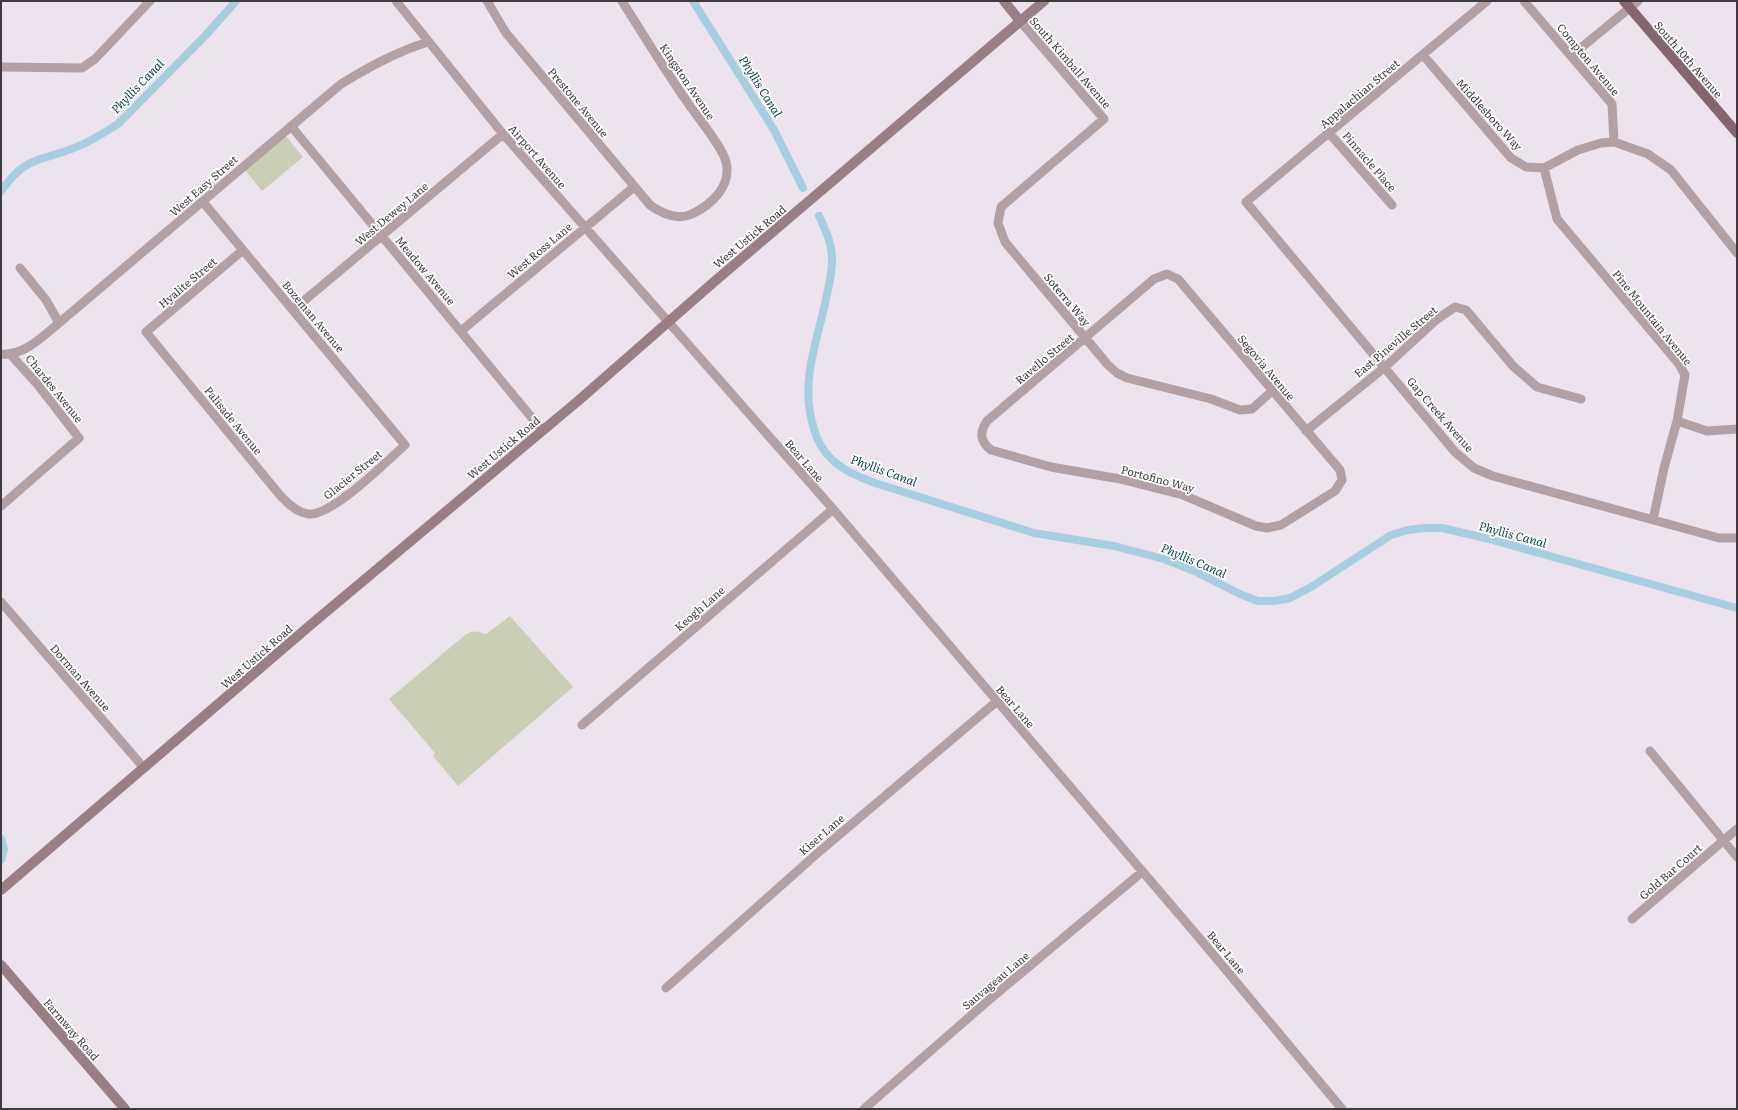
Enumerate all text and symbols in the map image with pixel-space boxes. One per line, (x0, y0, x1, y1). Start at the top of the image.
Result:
street label: South Kimball Avenue (1027, 13, 1115, 111)
street label: South 10th Avenue (1651, 17, 1727, 101)
street label: Compton Avenue (1554, 19, 1624, 99)
street label: Kingston Avenue (657, 40, 720, 123)
water label: Phyllis Canal (735, 52, 787, 121)
water label: Phyllis Canal (106, 54, 168, 117)
street label: Appalachian Street (1316, 54, 1403, 131)
street label: Prestone Avenue (545, 64, 613, 141)
street label: Middlesboro Way (1453, 74, 1527, 154)
street label: Airport Avenue (506, 120, 571, 192)
street label: Pinnacle Place (1339, 128, 1401, 195)
street label: West Easy Street (165, 150, 241, 219)
street label: West Dewey Lane (351, 177, 431, 248)
street label: West Ustick Road (709, 201, 789, 271)
street label: West Ross Lane (503, 218, 575, 282)
street label: Meadow Avenue (392, 232, 460, 308)
street label: Hyalite Street (154, 252, 220, 311)
street label: Pine Mountain Avenue (1609, 266, 1697, 368)
street label: Soterra Way (1041, 269, 1095, 330)
street label: Bozeman Avenue (279, 277, 349, 356)
street label: East Pineville Street (1350, 301, 1440, 381)
street label: Ravello Street (1011, 328, 1077, 387)
street label: Segovia Avenue (1235, 331, 1299, 404)
street label: Chardes Avenue (22, 350, 88, 426)
street label: Gap Creek Avenue (1404, 373, 1478, 455)
street label: Palisade Avenue (201, 382, 267, 458)
street label: West Ustick Road (463, 412, 543, 482)
street label: Bear Lane (782, 435, 828, 485)
street label: Glacier Street (319, 445, 385, 503)
water label: Phyllis Canal (848, 450, 920, 491)
street label: Portofino Way (1120, 461, 1197, 496)
water label: Phyllis Canal (1477, 516, 1550, 552)
water label: Phyllis Canal (1158, 538, 1230, 582)
street label: Keogh Lane (671, 582, 728, 634)
street label: West Ustick Road (217, 620, 296, 692)
street label: Dorman Avenue (47, 640, 115, 714)
street label: Bear Lane (993, 681, 1039, 731)
street label: Kiser Lane (795, 810, 847, 858)
street label: Gold Bar Court (1635, 839, 1705, 903)
street label: Bear Lane (1204, 927, 1250, 977)
street label: Sauvageau Lane (958, 947, 1032, 1013)
street label: Farmway Road (41, 995, 104, 1064)

